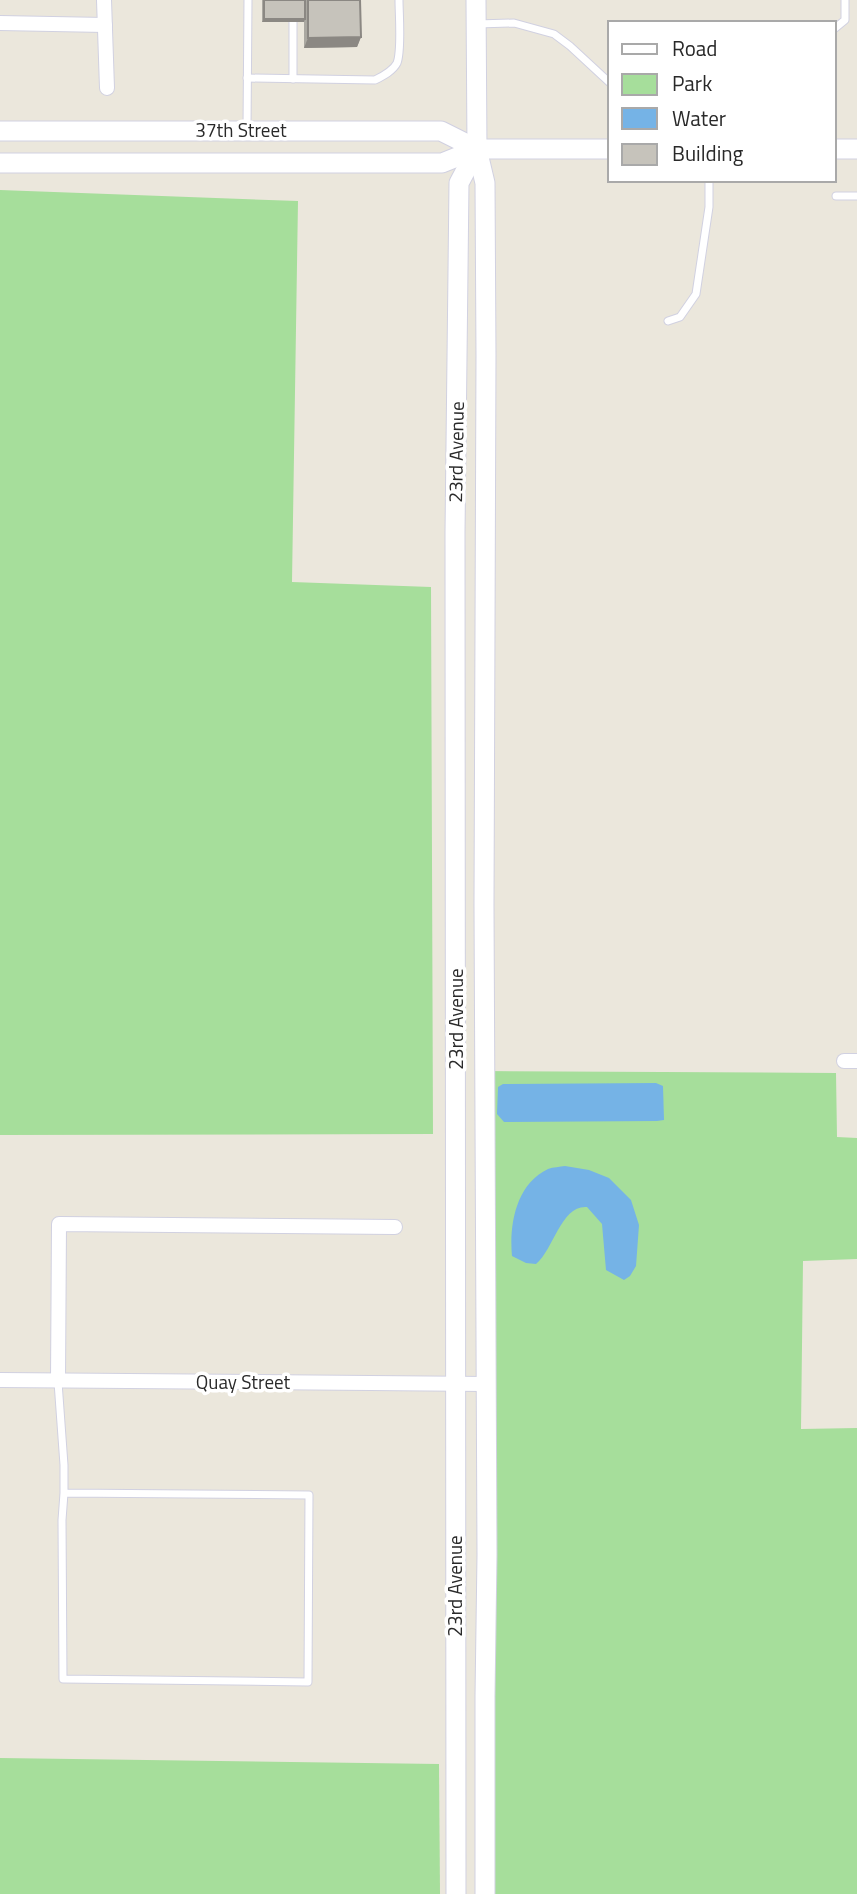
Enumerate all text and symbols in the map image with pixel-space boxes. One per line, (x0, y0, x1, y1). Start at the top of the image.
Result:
legend (608, 21, 836, 182)
text: Road (672, 32, 717, 64)
text: Park (672, 67, 712, 99)
text: Water (672, 102, 726, 134)
street label: 37th Street (195, 115, 287, 144)
text: Building (672, 137, 744, 169)
street label: 23rd Avenue (440, 401, 471, 503)
street label: 23rd Avenue (441, 968, 470, 1070)
street label: Quay Street (196, 1367, 291, 1396)
street label: 23rd Avenue (440, 1535, 469, 1637)

